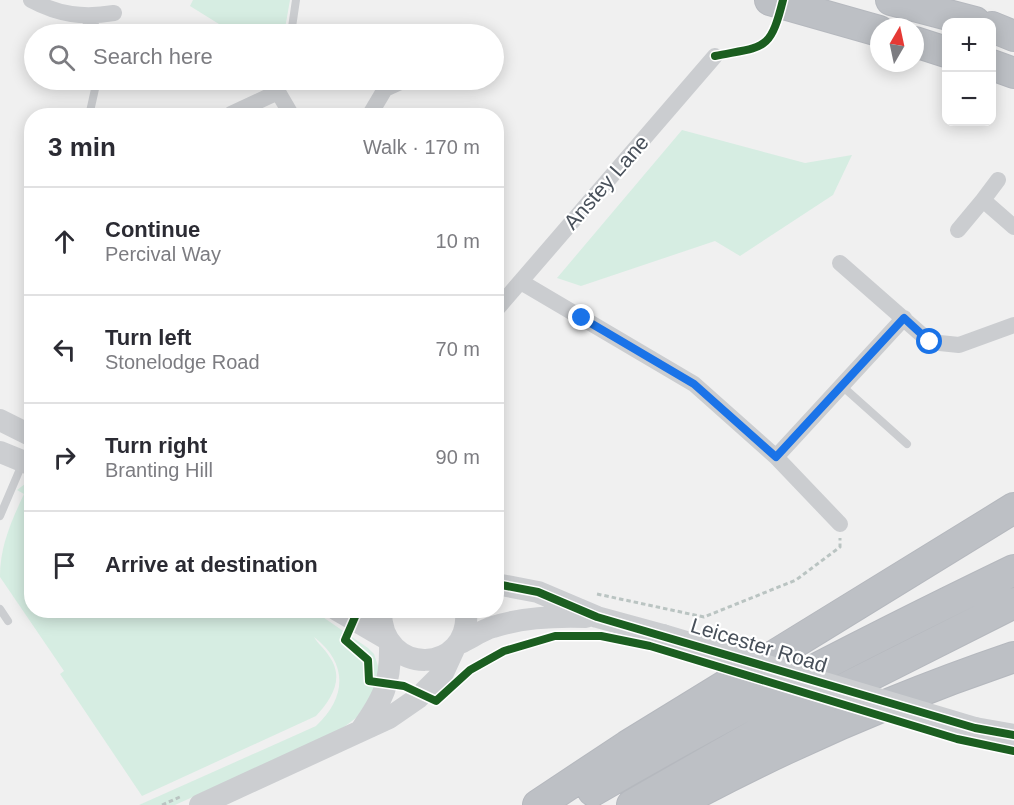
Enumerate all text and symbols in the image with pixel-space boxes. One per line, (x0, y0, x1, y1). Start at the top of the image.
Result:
north arrow (870, 18, 924, 72)
map controls (942, 18, 996, 126)
button: + (942, 18, 996, 72)
search box (24, 24, 504, 90)
icon: search (45, 41, 78, 74)
text: Search here (93, 44, 213, 69)
button: − (942, 72, 996, 126)
street label: Anstey Lane (559, 130, 653, 234)
text: 3 min (48, 132, 116, 162)
text: Walk · 170 m (363, 136, 480, 158)
text: Continue (105, 217, 200, 242)
icon: ahead (48, 225, 81, 258)
text: 10 m (436, 230, 480, 252)
text: Percival Way (105, 243, 221, 265)
route end (568, 304, 594, 330)
text: Turn left (105, 325, 191, 350)
route start (916, 328, 942, 354)
icon: left (48, 333, 81, 366)
text: 70 m (436, 338, 480, 360)
text: Stonelodge Road (105, 351, 260, 373)
text: Turn right (105, 433, 207, 458)
icon: right (48, 441, 81, 474)
text: 90 m (436, 446, 480, 468)
text: Branting Hill (105, 459, 213, 481)
icon: arrive (48, 549, 81, 582)
text: Arrive at destination (105, 552, 318, 577)
street label: Leicester Road (688, 613, 830, 677)

